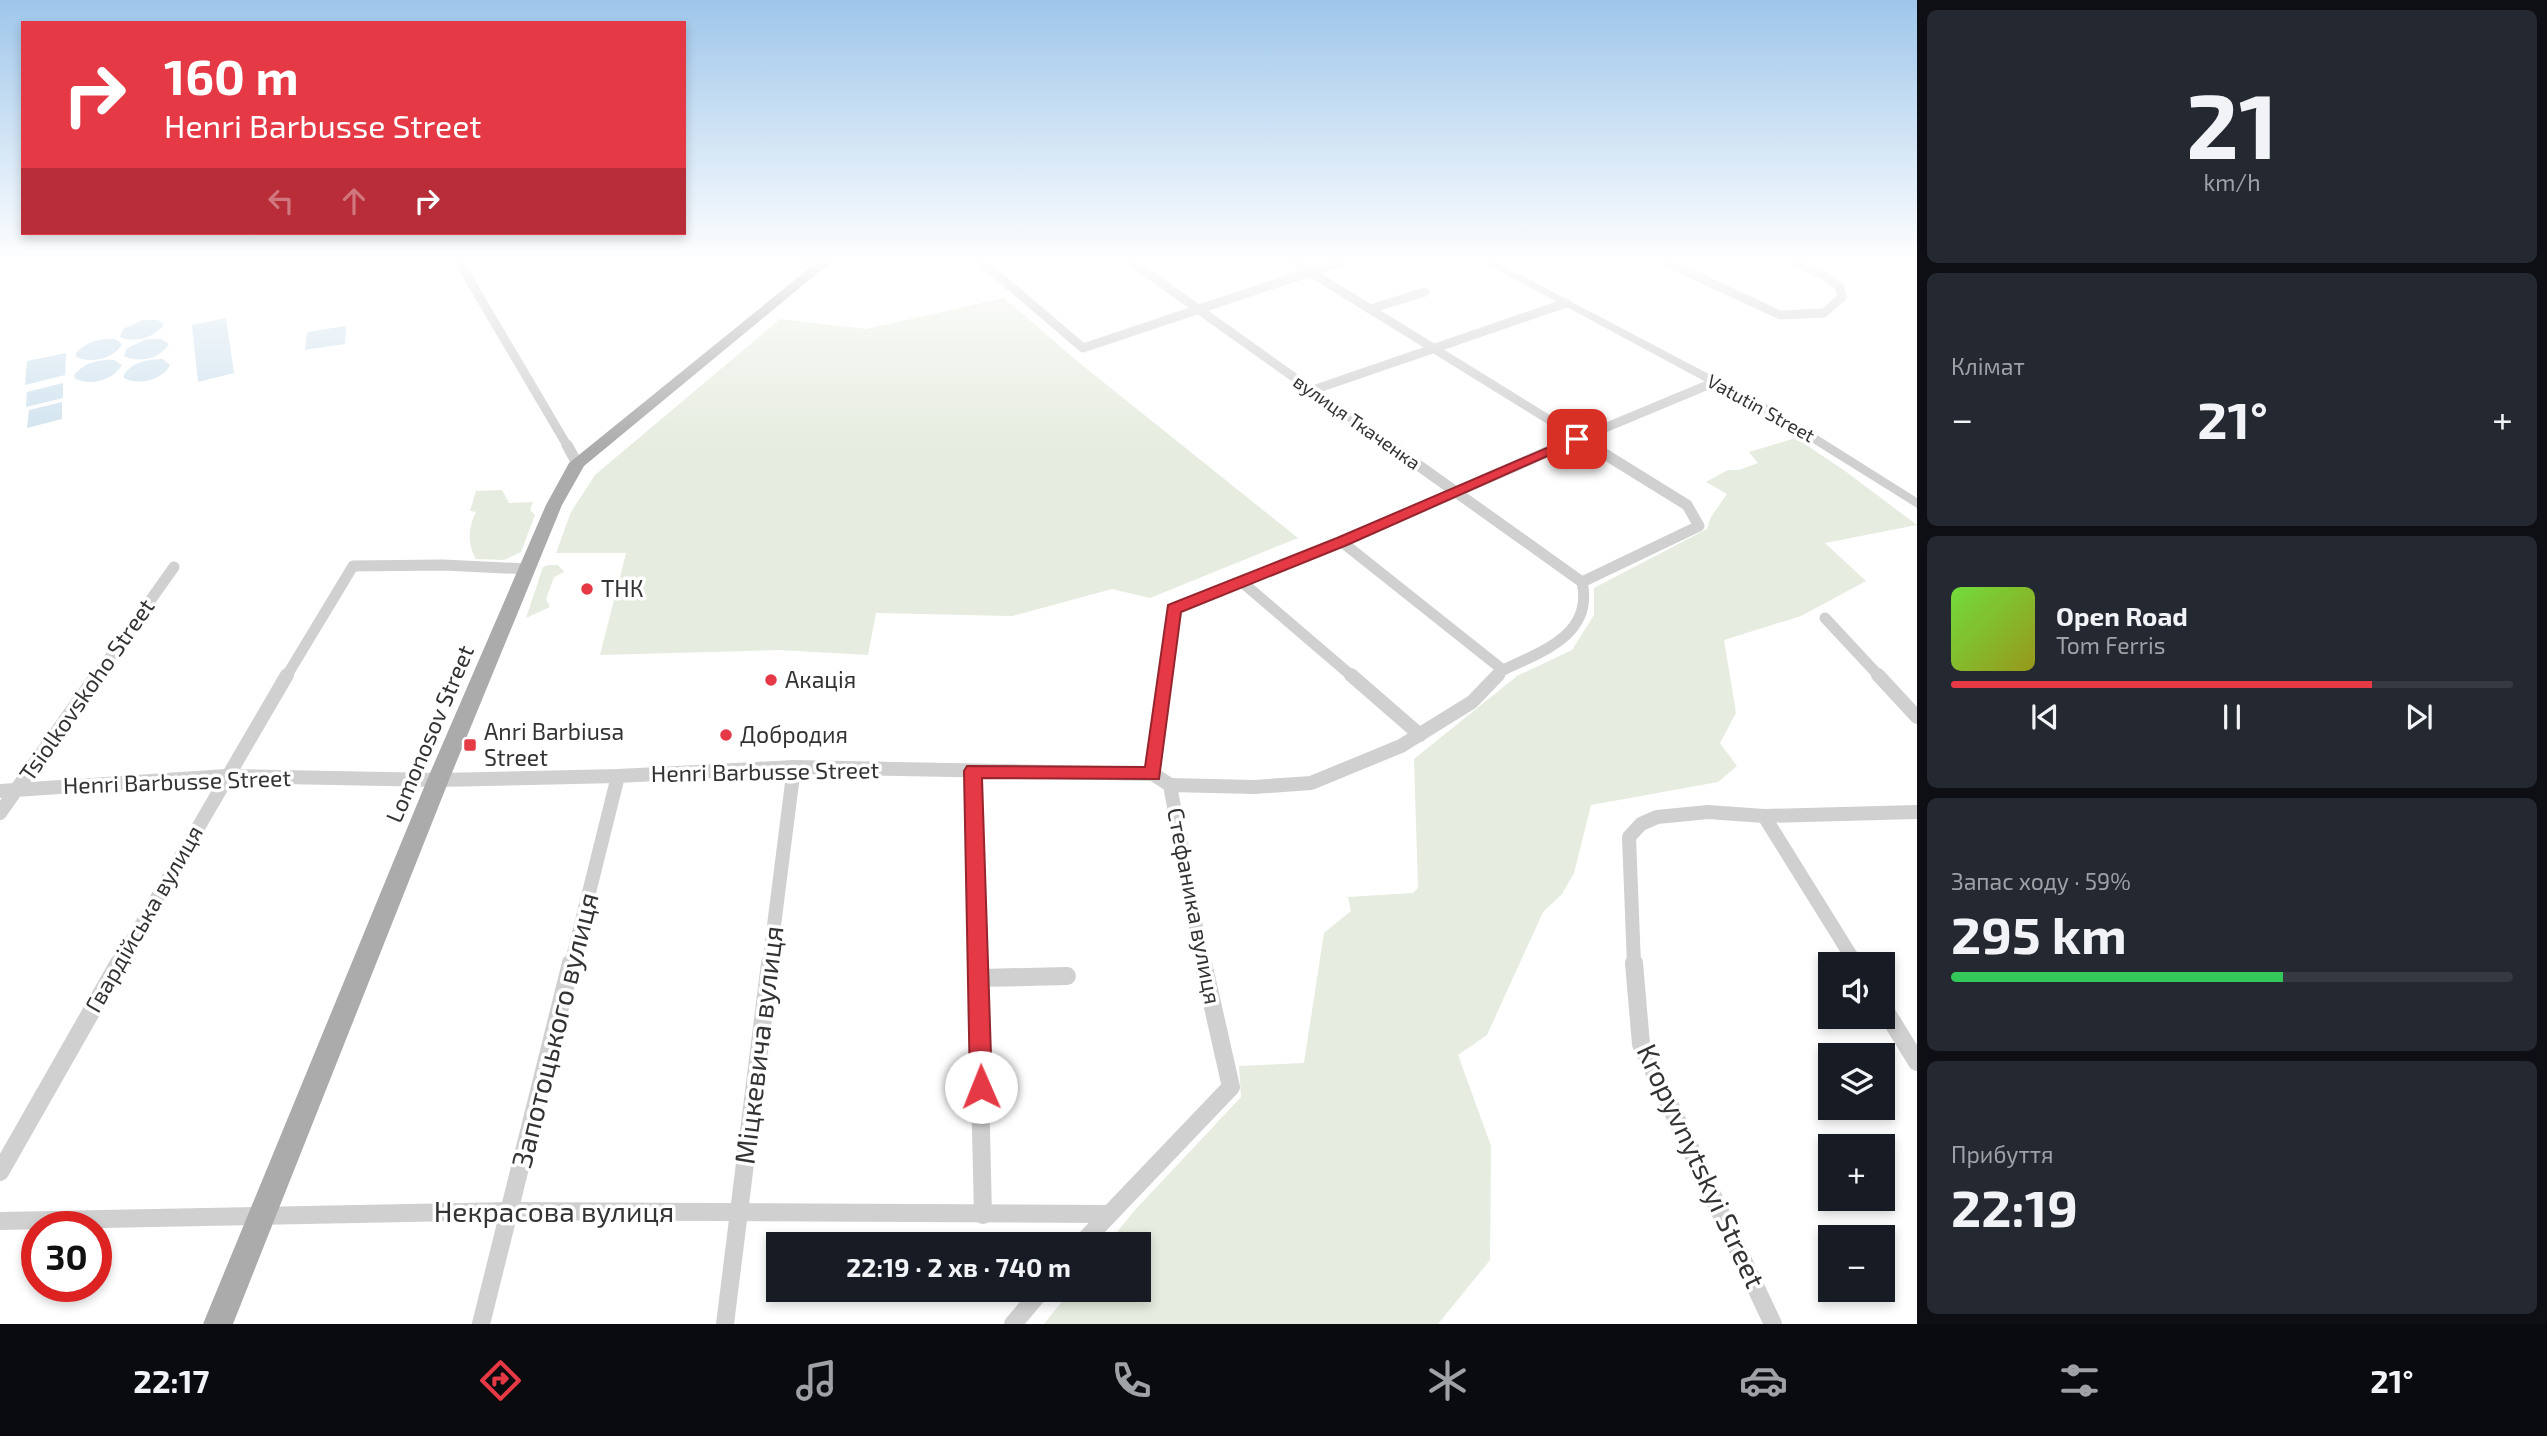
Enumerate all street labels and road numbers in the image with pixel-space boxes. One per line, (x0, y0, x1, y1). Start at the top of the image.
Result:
street label: вулиця Ткаченка (1289, 369, 1425, 475)
street label: Vatutin Street (1703, 369, 1819, 447)
street label: Tsiolkovskoho Street (13, 593, 160, 786)
street label: Lomonosov Street (379, 641, 479, 826)
street label: Henri Barbusse Street (651, 755, 880, 787)
street label: Henri Barbusse Street (62, 763, 292, 799)
street label: Стефаника вулиця (1161, 805, 1228, 1007)
street label: Гвардійська вулиця (78, 820, 209, 1017)
street label: Запотоцького вулиця (503, 889, 605, 1171)
street label: Міцкевича вулиця (727, 924, 790, 1166)
street label: Kropyvnytskyi Street (1630, 1038, 1773, 1293)
street label: Некрасова вулиця (434, 1194, 674, 1228)

